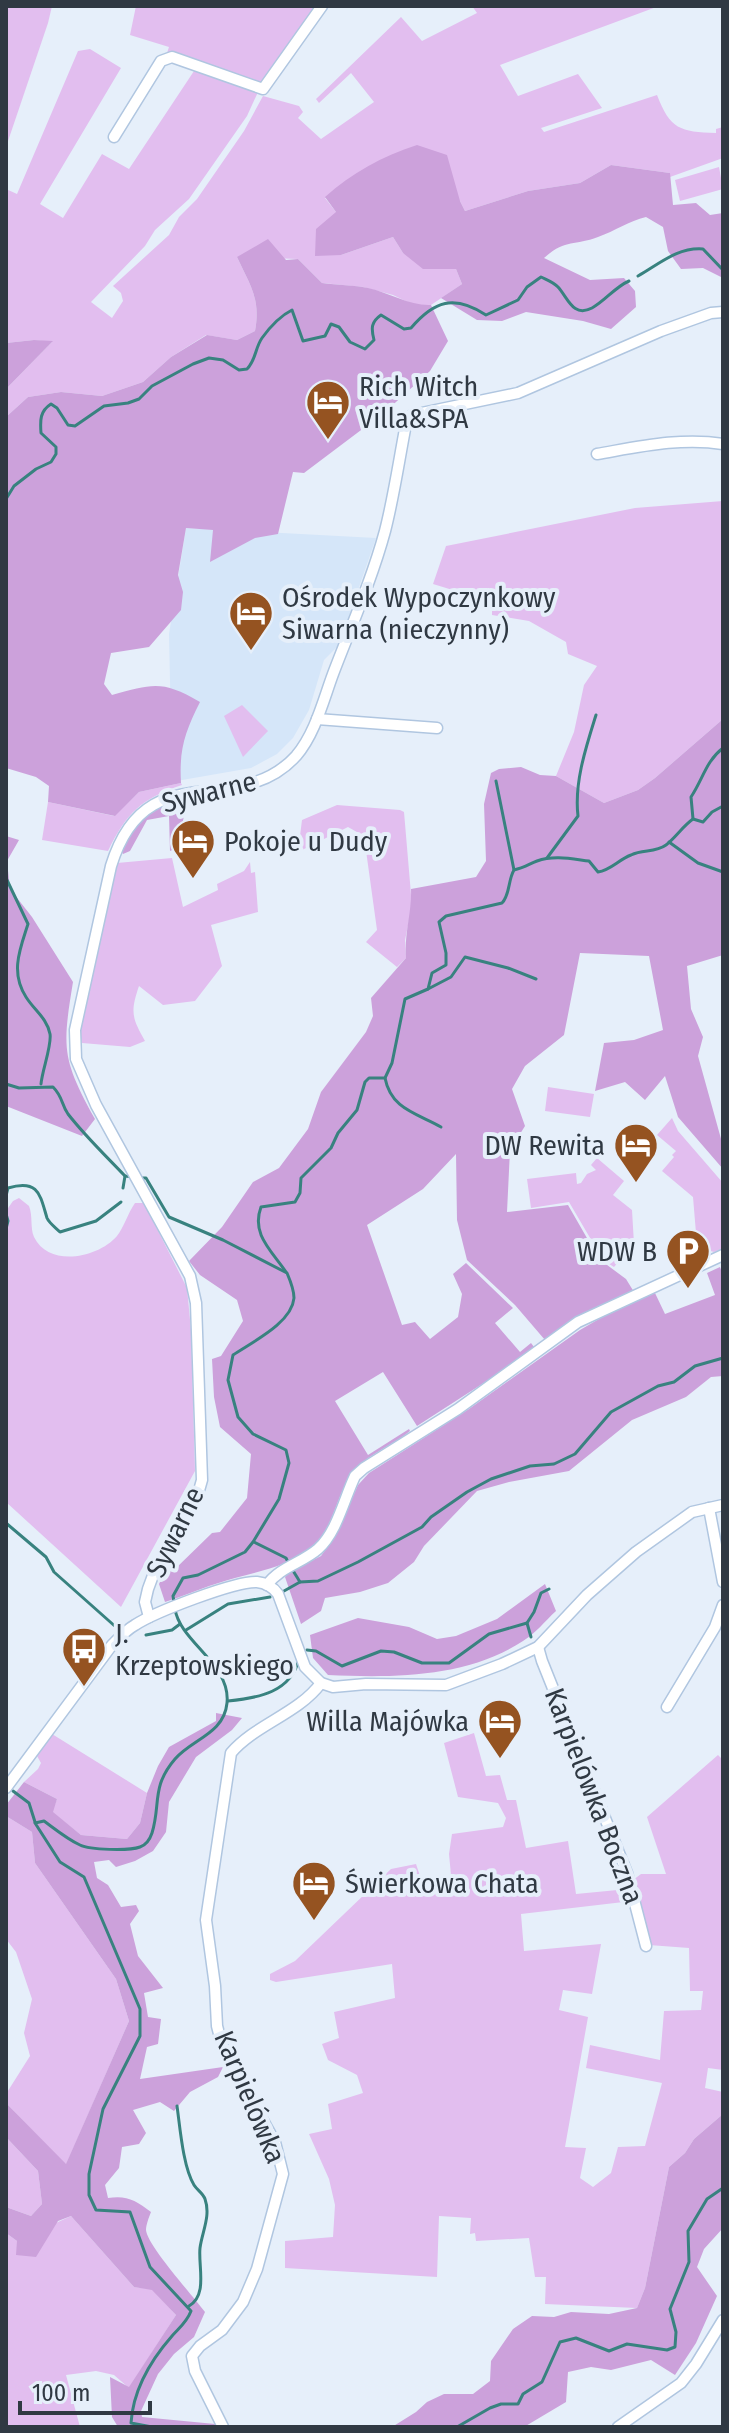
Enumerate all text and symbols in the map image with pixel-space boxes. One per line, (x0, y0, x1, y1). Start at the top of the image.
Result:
place label: Rich Witch Villa&SPA (359, 370, 478, 435)
hotel icon: Rich Witch Villa&SPA (304, 378, 352, 441)
place label: Ośrodek Wypoczynkowy Siwarna (nieczynny) (282, 581, 556, 646)
hotel icon: Ośrodek Wypoczynkowy Siwarna (nieczynny) (227, 589, 275, 652)
street label: Sywarne (158, 764, 260, 820)
hotel icon: Pokoje u Dudy (169, 817, 217, 880)
place label: Pokoje u Dudy (224, 825, 388, 858)
hotel icon: DW Rewita (612, 1121, 660, 1184)
place label: DW Rewita (484, 1129, 605, 1162)
parking icon: WDW B (664, 1227, 712, 1290)
place label: WDW B (577, 1235, 657, 1268)
street label: Sywarne (139, 1482, 211, 1582)
place label: J. Krzeptowskiego (115, 1617, 294, 1682)
bus stop icon: J. Krzeptowskiego (60, 1625, 108, 1688)
street label: Karpielówka Boczna (538, 1683, 650, 1909)
hotel icon: Willa Majówka (476, 1697, 524, 1760)
place label: Willa Majówka (306, 1705, 469, 1738)
hotel icon: Świerkowa Chata (290, 1859, 338, 1922)
place label: Świerkowa Chata (345, 1867, 539, 1900)
street label: Karpielówka (207, 2026, 293, 2168)
scale bar (20, 2365, 150, 2415)
text: 100 m (32, 2379, 90, 2407)

